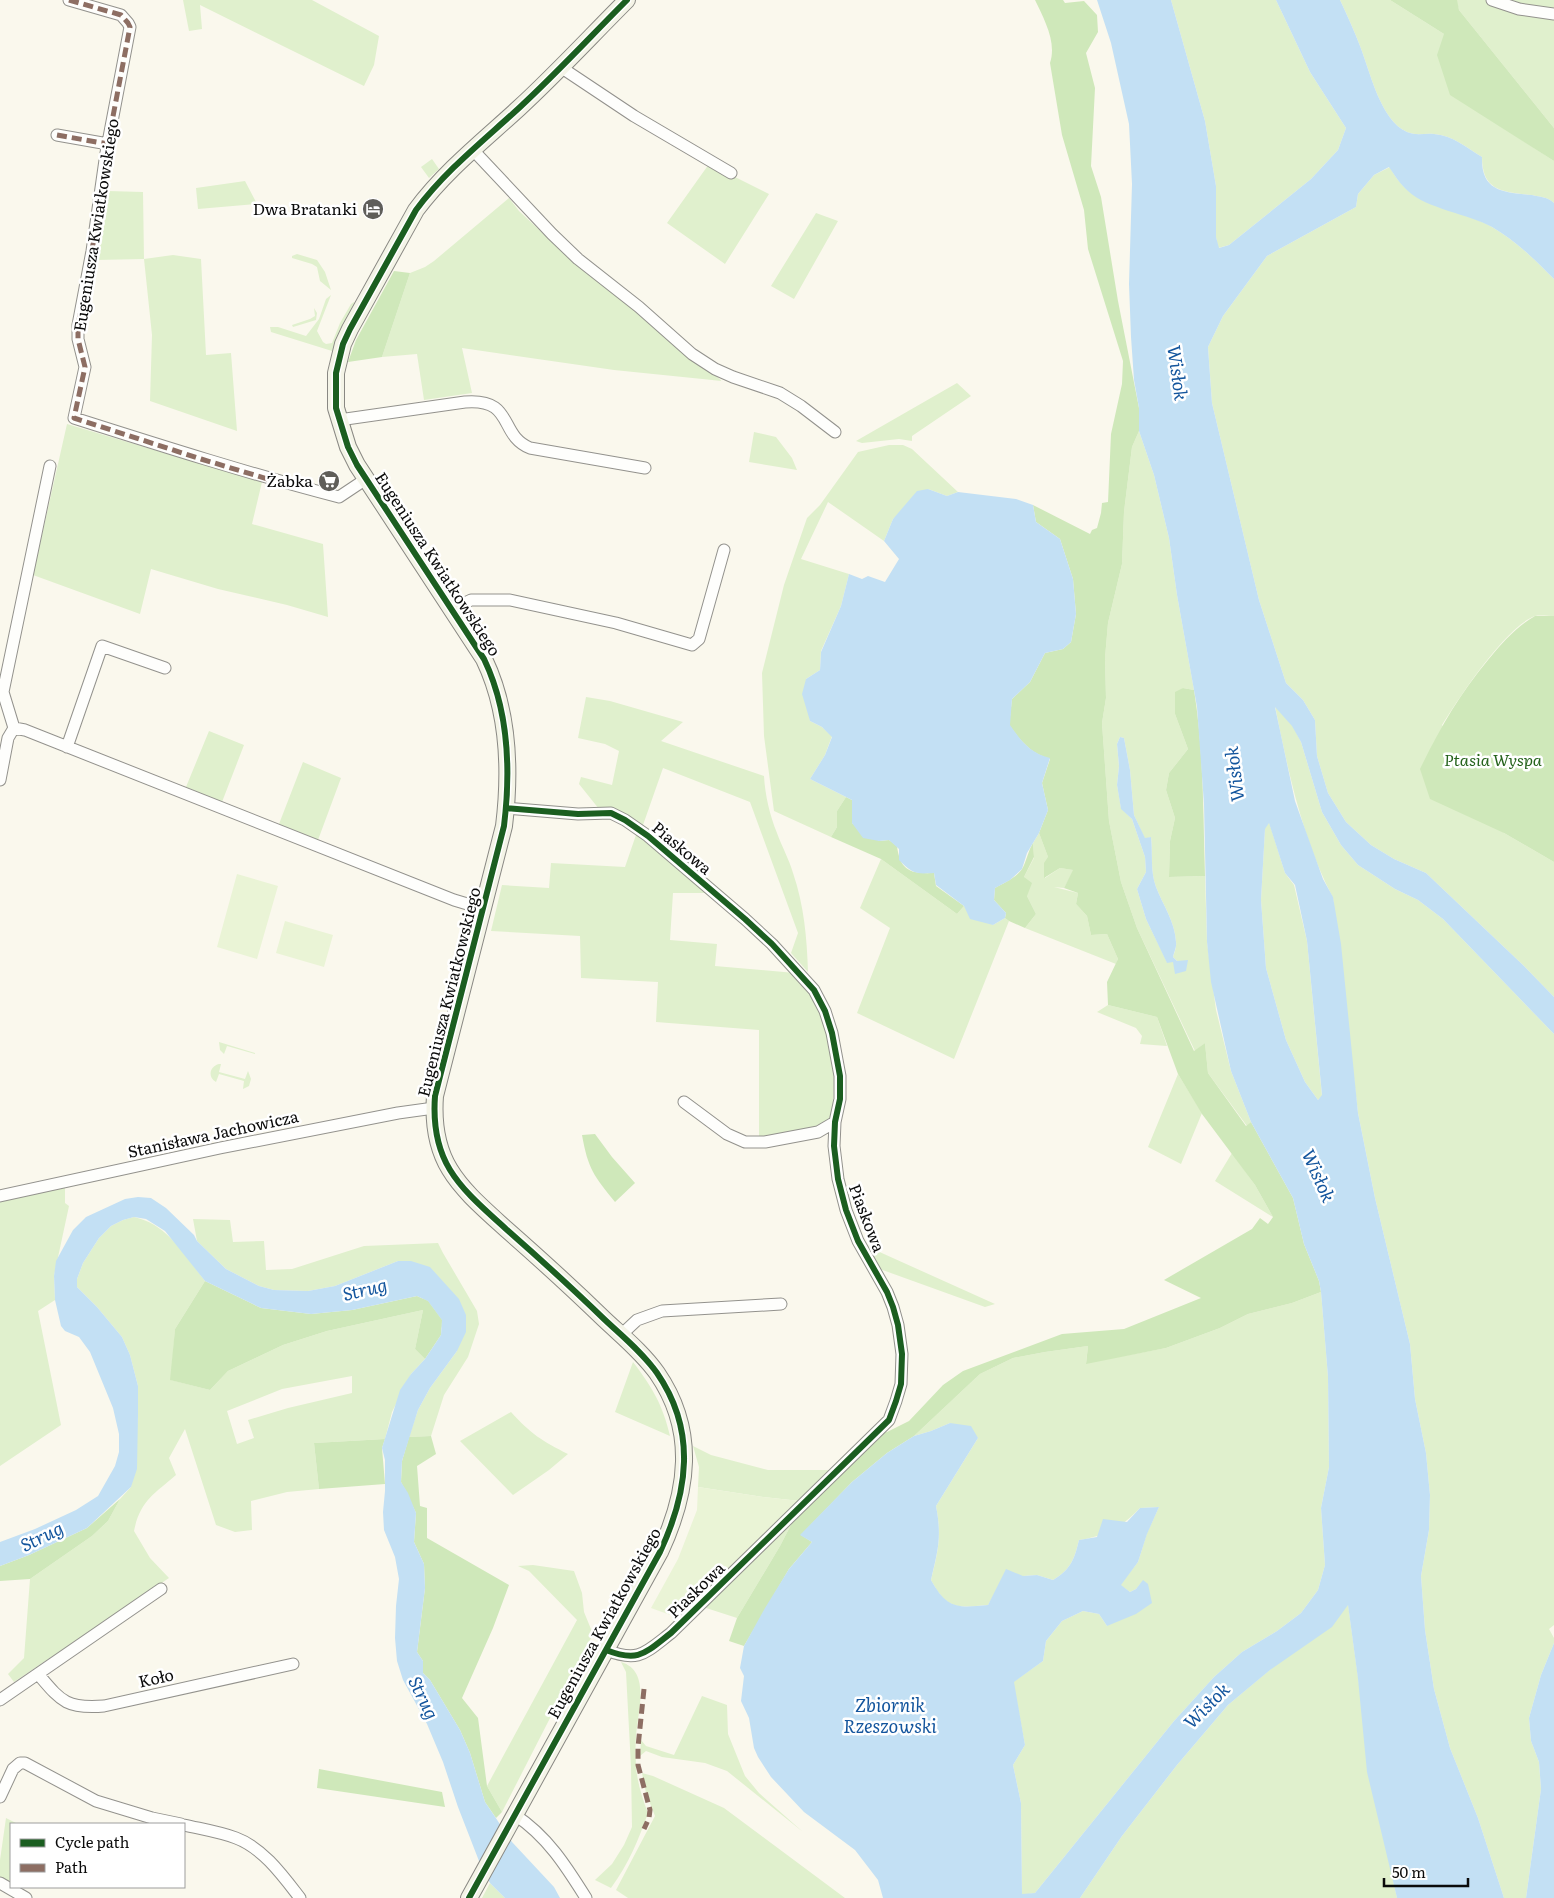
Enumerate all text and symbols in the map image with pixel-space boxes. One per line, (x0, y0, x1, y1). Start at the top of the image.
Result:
street label: Eugeniusza Kwiatkowskiego (66, 117, 124, 333)
place label: Dwa Bratanki (253, 196, 357, 220)
hotel icon: Dwa Bratanki (361, 197, 385, 221)
water label: Wisłok (1161, 343, 1196, 402)
street label: Eugeniusza Kwiatkowskiego (370, 467, 508, 660)
place label: Żabka (267, 468, 313, 492)
supermarket icon: Żabka (317, 469, 341, 493)
water label: Wisłok (1217, 745, 1250, 803)
park label: Ptasia Wyspa (1444, 747, 1543, 771)
street label: Piaskowa (647, 815, 718, 880)
street label: Eugeniusza Kwiatkowskiego (410, 884, 486, 1099)
street label: Stanisława Jachowicza (125, 1103, 301, 1163)
water label: Wisłok (1296, 1145, 1343, 1206)
street label: Piaskowa (844, 1180, 892, 1256)
water label: Strug (340, 1270, 390, 1307)
water label: Strug (15, 1514, 67, 1558)
street label: Eugeniusza Kwiatkowskiego (540, 1522, 666, 1723)
street label: Piaskowa (661, 1555, 730, 1623)
street label: Koło (136, 1661, 176, 1693)
water label: Strug (402, 1671, 446, 1723)
water label: Wisłok (1177, 1676, 1235, 1734)
water label: Zbiornik Rzeszowski (843, 1691, 937, 1739)
legend (10, 1823, 185, 1888)
text: Cycle path (55, 1830, 130, 1853)
text: Path (55, 1855, 88, 1878)
scale bar (1384, 1856, 1468, 1888)
text: 50 m (1392, 1860, 1426, 1883)

